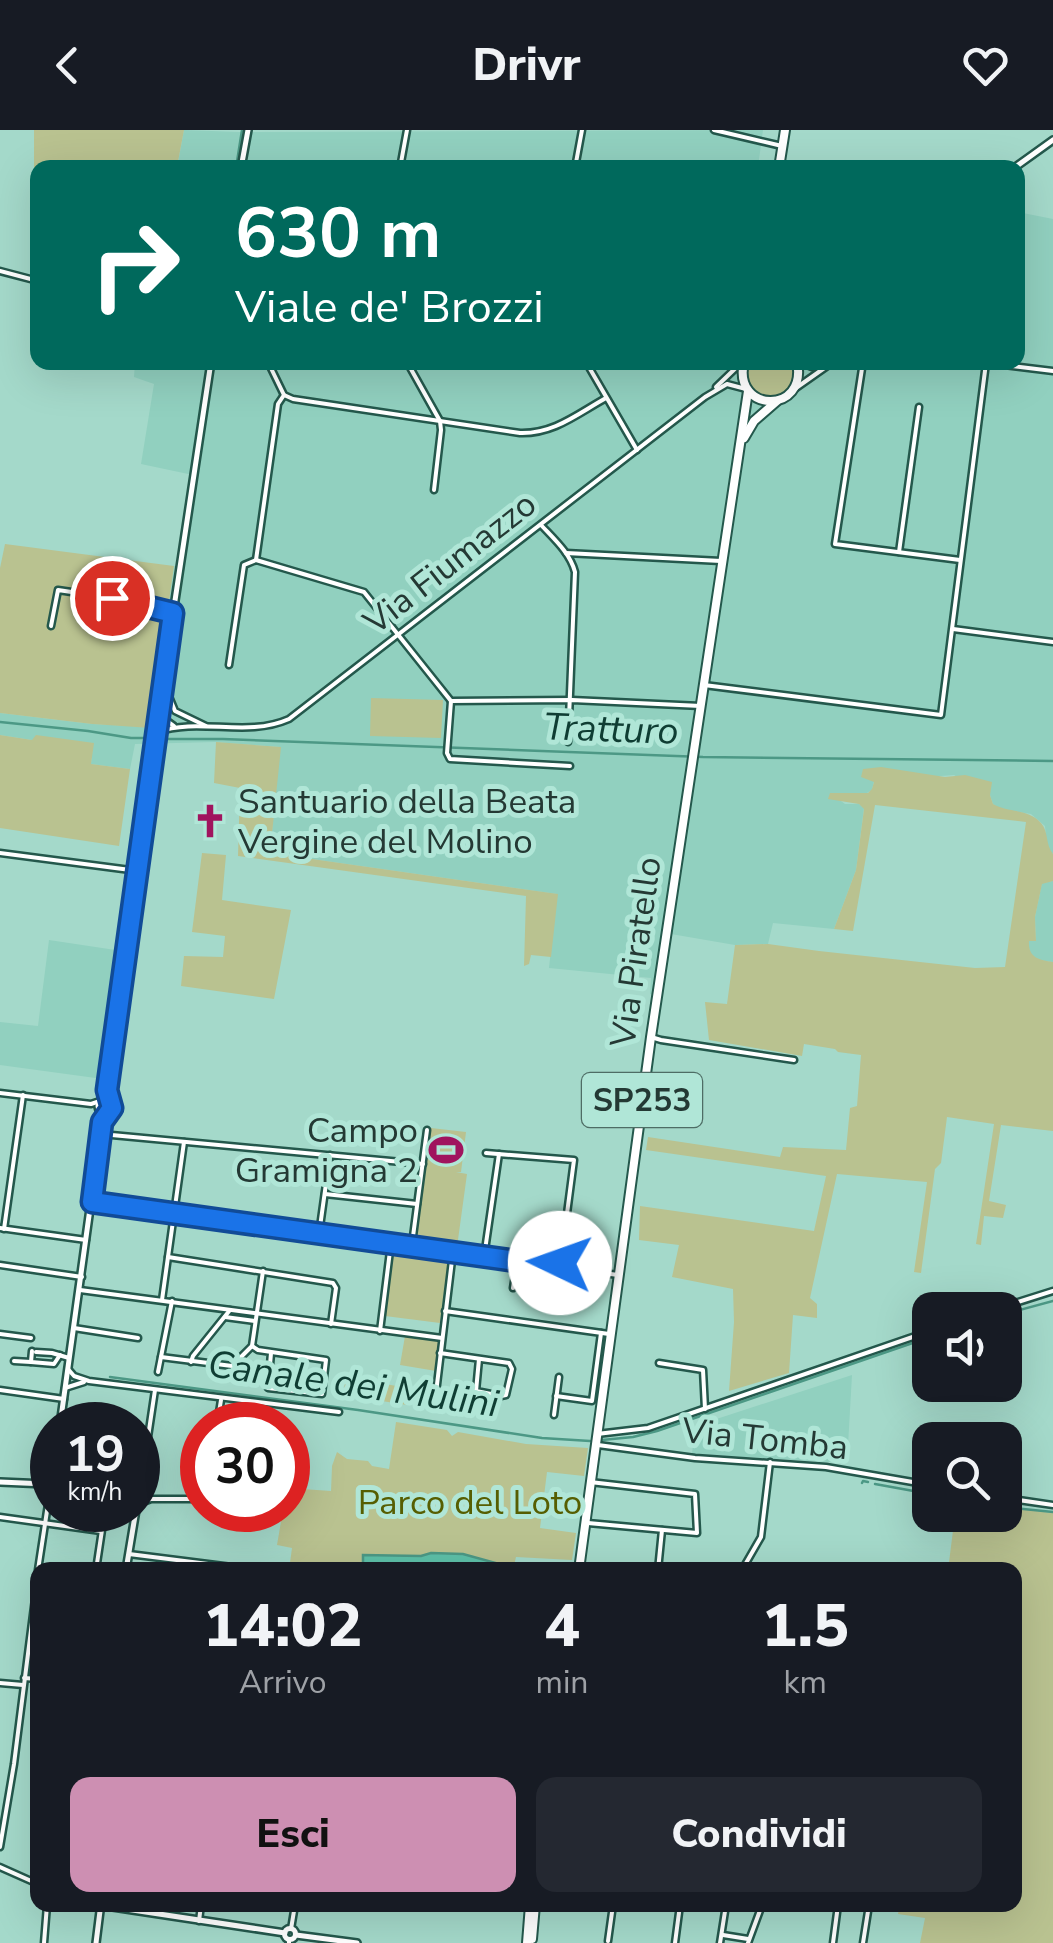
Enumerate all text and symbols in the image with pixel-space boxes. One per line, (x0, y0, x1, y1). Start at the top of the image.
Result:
text: Drivr (472, 35, 581, 96)
icon: back (40, 38, 95, 93)
icon: heart (958, 38, 1013, 93)
text: 630 m (235, 186, 441, 282)
icon: right (70, 200, 200, 330)
text: Viale de' Brozzi (235, 277, 544, 338)
street label: Via Fiumazzo (353, 481, 546, 646)
pin (70, 556, 155, 641)
icon: arrive (85, 571, 140, 626)
water label: Tratturo (542, 701, 680, 757)
place label: Santuario della Beata Vergine del Molino (237, 778, 576, 865)
church icon: Santuario della Beata Vergine del Molino (191, 802, 229, 840)
street label: Via Piratello (599, 854, 673, 1051)
road number: SP253 (582, 1073, 702, 1127)
place label: Campo Gramigna 2 (235, 1107, 418, 1194)
sports icon: Campo Gramigna 2 (427, 1131, 465, 1169)
position arrow (508, 1211, 612, 1315)
map controls (912, 1292, 1022, 1532)
button: sound (912, 1292, 1022, 1402)
water label: Canale dei Mulini (204, 1338, 503, 1430)
speed limit sign: 30 (180, 1402, 310, 1532)
street label: Via Tomba (679, 1407, 850, 1471)
text: 19 (65, 1420, 125, 1489)
button: search (912, 1422, 1022, 1532)
text: km/h (67, 1475, 123, 1509)
park label: Parco del Loto (358, 1479, 582, 1526)
text: 14:02 (203, 1585, 363, 1667)
text: 4 (544, 1585, 580, 1667)
text: 1.5 (761, 1585, 849, 1667)
text: Arrivo (239, 1661, 327, 1704)
text: min (535, 1661, 588, 1704)
text: km (784, 1661, 827, 1704)
button: Esci (70, 1777, 516, 1892)
button: Condividi (536, 1777, 982, 1892)

